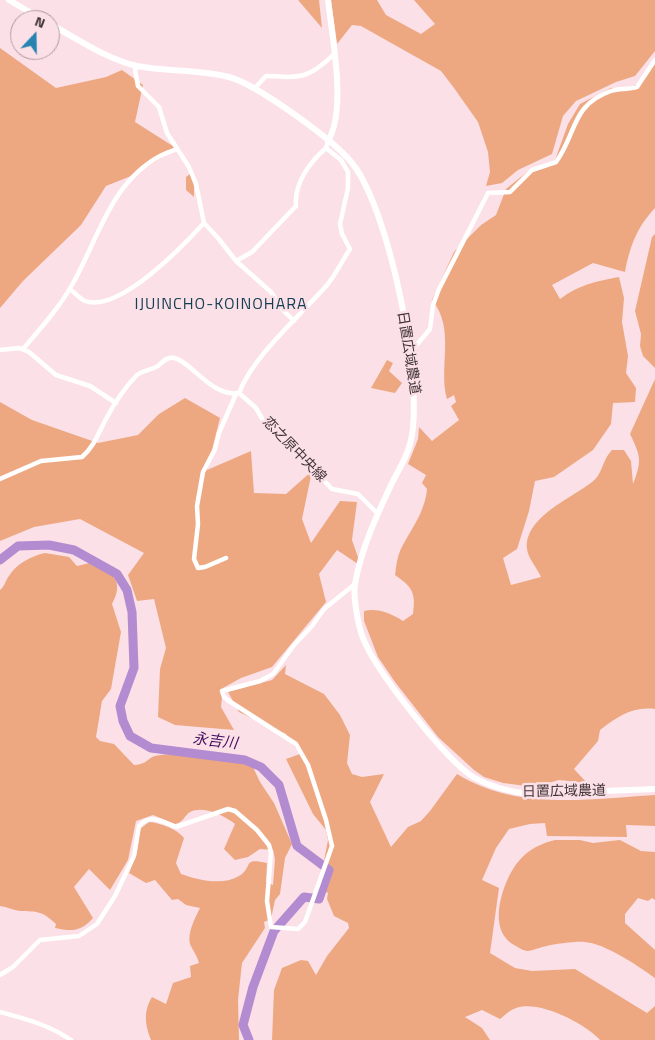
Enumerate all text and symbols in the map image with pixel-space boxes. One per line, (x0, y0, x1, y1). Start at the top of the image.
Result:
north arrow (10, 10, 60, 60)
text: N (32, 10, 48, 33)
district label: IJUINCHO-KOINOHARA (132, 295, 310, 315)
street label: 日置広域農道 (393, 310, 423, 396)
street label: 恋之原中央線 (259, 414, 329, 486)
water label: 永吉川 (192, 730, 238, 754)
street label: 日置広域農道 (522, 783, 606, 801)

